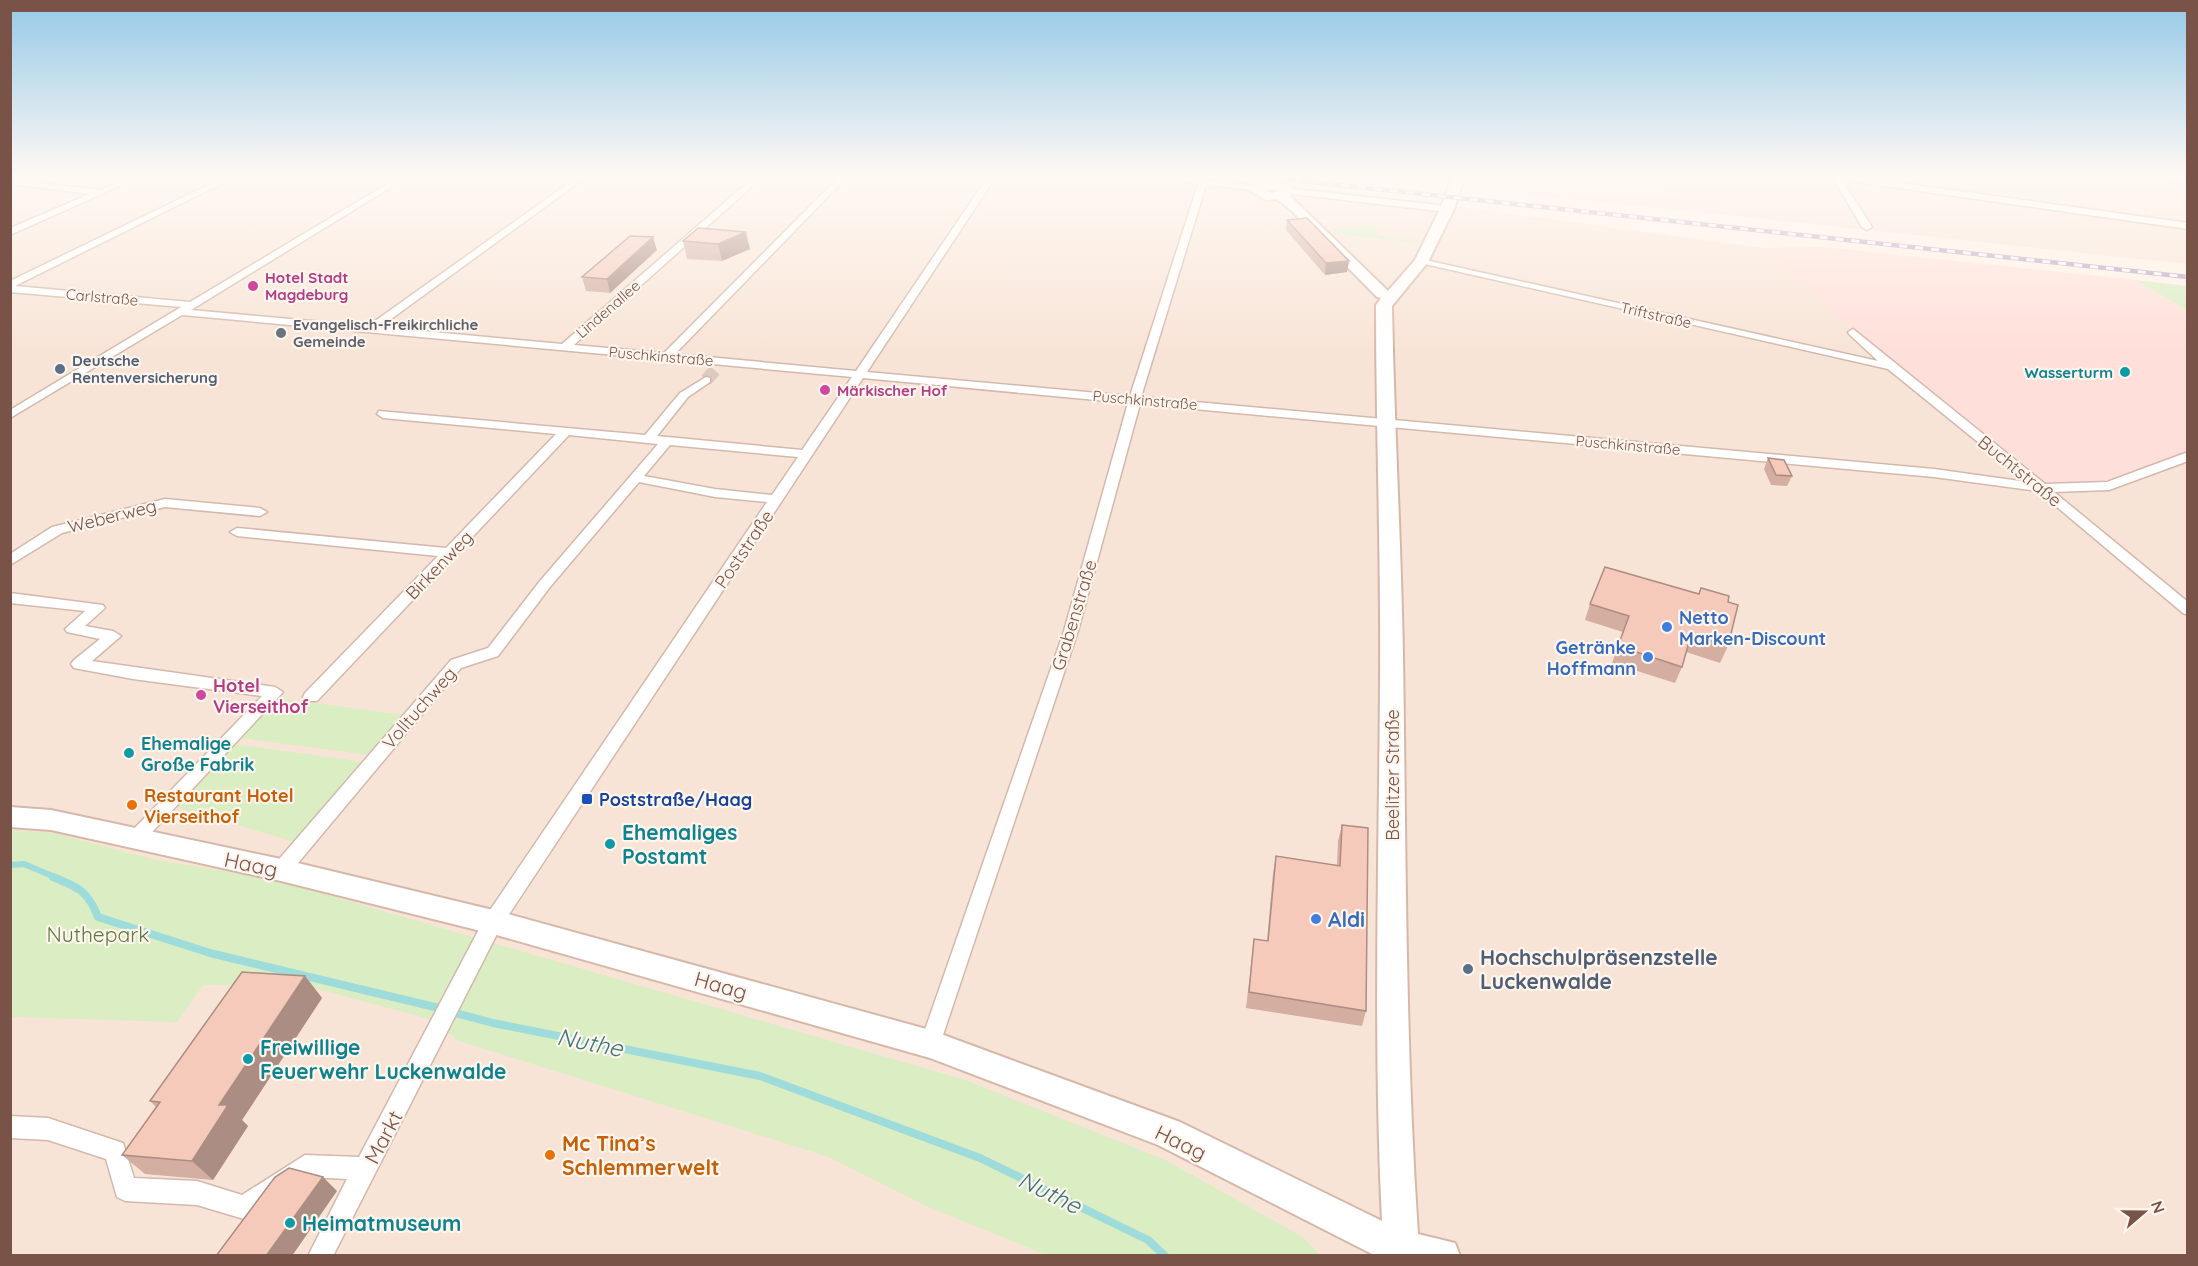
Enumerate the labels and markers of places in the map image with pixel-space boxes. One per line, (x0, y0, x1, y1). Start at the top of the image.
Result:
place label: Hotel Stadt Magdeburg (265, 268, 348, 304)
marker: Hotel Stadt Magdeburg (246, 279, 260, 293)
place label: Evangelisch-Freikirchliche Gemeinde (293, 315, 478, 351)
marker: Evangelisch-Freikirchliche Gemeinde (274, 326, 288, 340)
place label: Deutsche Rentenversicherung (72, 351, 218, 387)
marker: Deutsche Rentenversicherung (53, 362, 67, 376)
place label: Wasserturm (2024, 363, 2113, 382)
marker: Wasserturm (2118, 365, 2132, 379)
place label: Märkischer Hof (837, 381, 948, 400)
marker: Märkischer Hof (818, 383, 832, 397)
place label: Netto Marken-Discount (1679, 606, 1826, 650)
marker: Netto Marken-Discount (1660, 620, 1674, 634)
place label: Getränke Hoffmann (1547, 636, 1636, 680)
marker: Getränke Hoffmann (1641, 650, 1655, 664)
place label: Hotel Vierseithof (213, 674, 309, 718)
marker: Hotel Vierseithof (194, 688, 208, 702)
place label: Ehemalige Große Fabrik (141, 732, 255, 776)
marker: Ehemalige Große Fabrik (122, 746, 136, 760)
place label: Restaurant Hotel Vierseithof (144, 784, 294, 828)
place label: Poststraße/Haag (599, 788, 752, 811)
marker: Poststraße/Haag (580, 792, 594, 806)
marker: Restaurant Hotel Vierseithof (125, 798, 139, 812)
place label: Ehemaliges Postamt (622, 819, 737, 869)
marker: Ehemaliges Postamt (603, 837, 617, 851)
place label: Aldi (1328, 906, 1365, 932)
marker: Aldi (1309, 912, 1323, 926)
place label: Hochschulpräsenzstelle Luckenwalde (1480, 944, 1718, 994)
marker: Hochschulpräsenzstelle Luckenwalde (1461, 962, 1475, 976)
place label: Freiwillige Feuerwehr Luckenwalde (260, 1034, 506, 1084)
marker: Freiwillige Feuerwehr Luckenwalde (241, 1052, 255, 1066)
place label: Mc Tina’s Schlemmerwelt (562, 1130, 720, 1180)
marker: Mc Tina’s Schlemmerwelt (543, 1148, 557, 1162)
place label: Heimatmuseum (302, 1210, 461, 1236)
marker: Heimatmuseum (283, 1216, 297, 1230)

